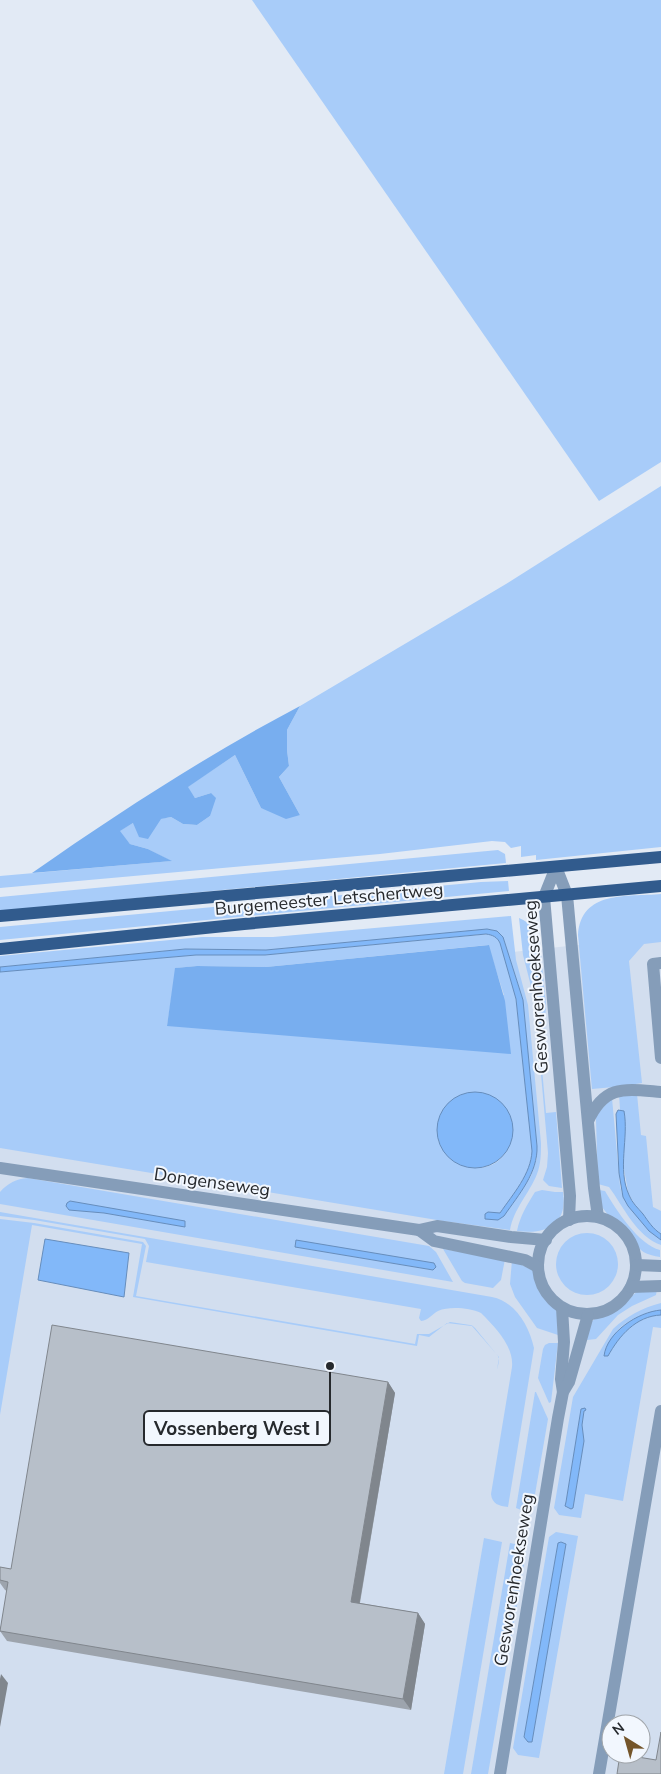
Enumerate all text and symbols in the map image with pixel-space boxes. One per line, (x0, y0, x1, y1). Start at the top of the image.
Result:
street label: Burgemeester Letschertweg (214, 877, 444, 921)
street label: Gesworenhoekseweg (518, 899, 554, 1075)
street label: Dongenseweg (152, 1162, 272, 1202)
callout: Vossenberg West I (144, 1411, 330, 1445)
text: Vossenberg West I (153, 1416, 320, 1442)
street label: Gesworenhoekseweg (489, 1492, 539, 1668)
north arrow (601, 1714, 651, 1764)
text: N (609, 1718, 628, 1740)

